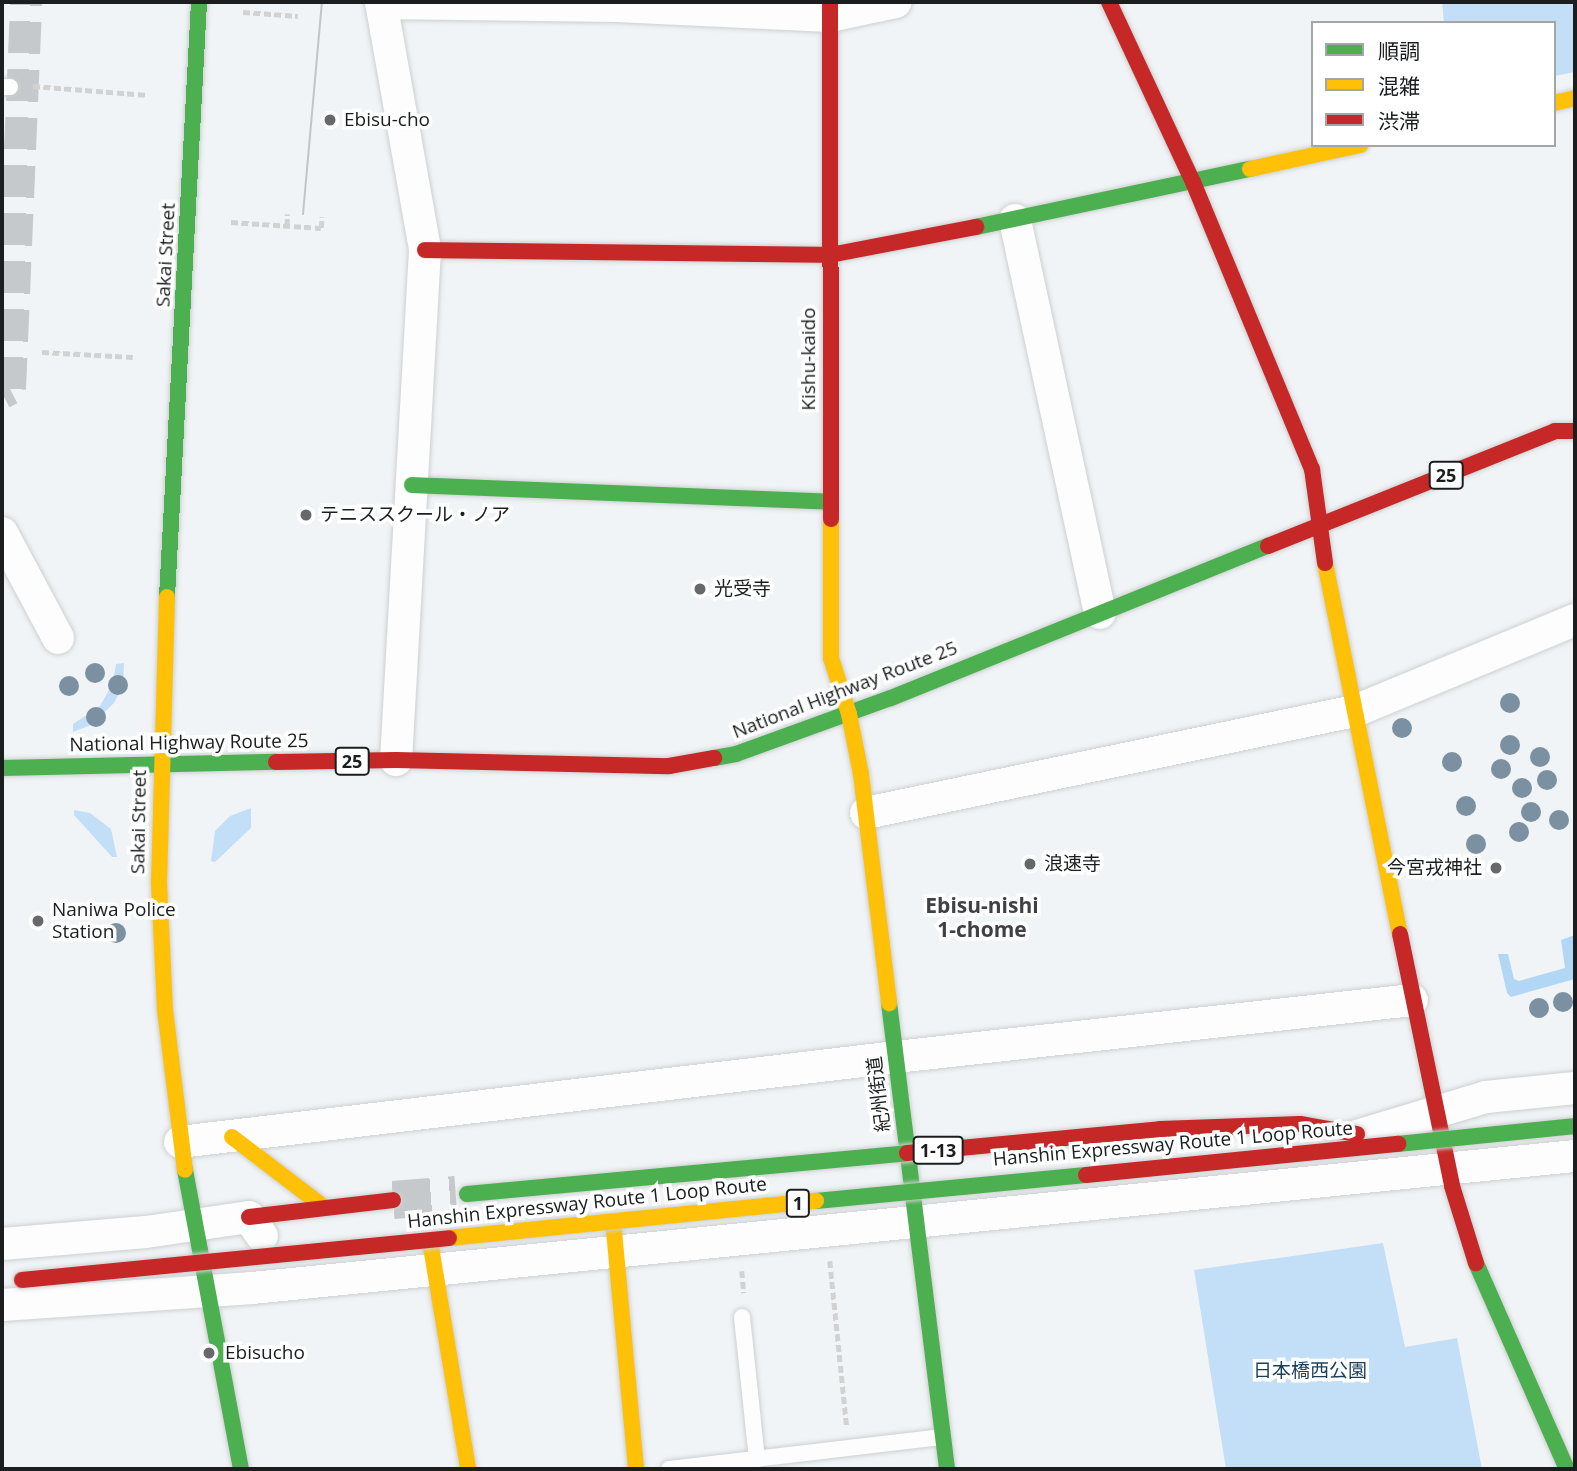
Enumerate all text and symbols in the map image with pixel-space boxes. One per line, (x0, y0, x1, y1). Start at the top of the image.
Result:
legend (1311, 21, 1556, 147)
text: 順調 (1378, 37, 1420, 65)
text: 混雑 (1378, 72, 1420, 100)
text: 渋滞 (1378, 107, 1420, 135)
place label: Ebisu-cho (344, 109, 430, 131)
marker: Ebisu-cho (322, 112, 338, 128)
street label: Sakai Street (152, 202, 180, 308)
street label: Kishu-kaido (798, 307, 820, 411)
road number: 25 (1428, 461, 1464, 490)
place label: テニススクール・ノア (320, 504, 510, 526)
marker: テニススクール・ノア (298, 507, 314, 523)
place label: 光受寺 (714, 578, 771, 600)
marker: 光受寺 (692, 581, 708, 597)
street label: National Highway Route 25 (729, 636, 961, 744)
street label: National Highway Route 25 (69, 730, 309, 756)
road number: 25 (334, 746, 370, 776)
street label: Sakai Street (127, 770, 151, 874)
place label: 浪速寺 (1044, 853, 1101, 875)
marker: 浪速寺 (1022, 856, 1038, 872)
place label: 今宮戎神社 (1387, 857, 1482, 879)
marker: 今宮戎神社 (1488, 860, 1504, 876)
district label: Ebisu-nishi 1-chome (925, 892, 1039, 942)
place label: Naniwa Police Station (52, 899, 176, 943)
marker: Naniwa Police Station (30, 913, 46, 929)
street label: 紀州街道 (863, 1055, 895, 1133)
street label: Hanshin Expressway Route 1 Loop Route (992, 1117, 1354, 1171)
road number: 1-13 (912, 1135, 964, 1164)
street label: Hanshin Expressway Route 1 Loop Route (406, 1173, 768, 1233)
road number: 1 (786, 1188, 810, 1218)
place label: Ebisucho (225, 1342, 305, 1364)
marker: Ebisucho (199, 1343, 219, 1363)
park label: 日本橋西公園 (1253, 1360, 1367, 1382)

